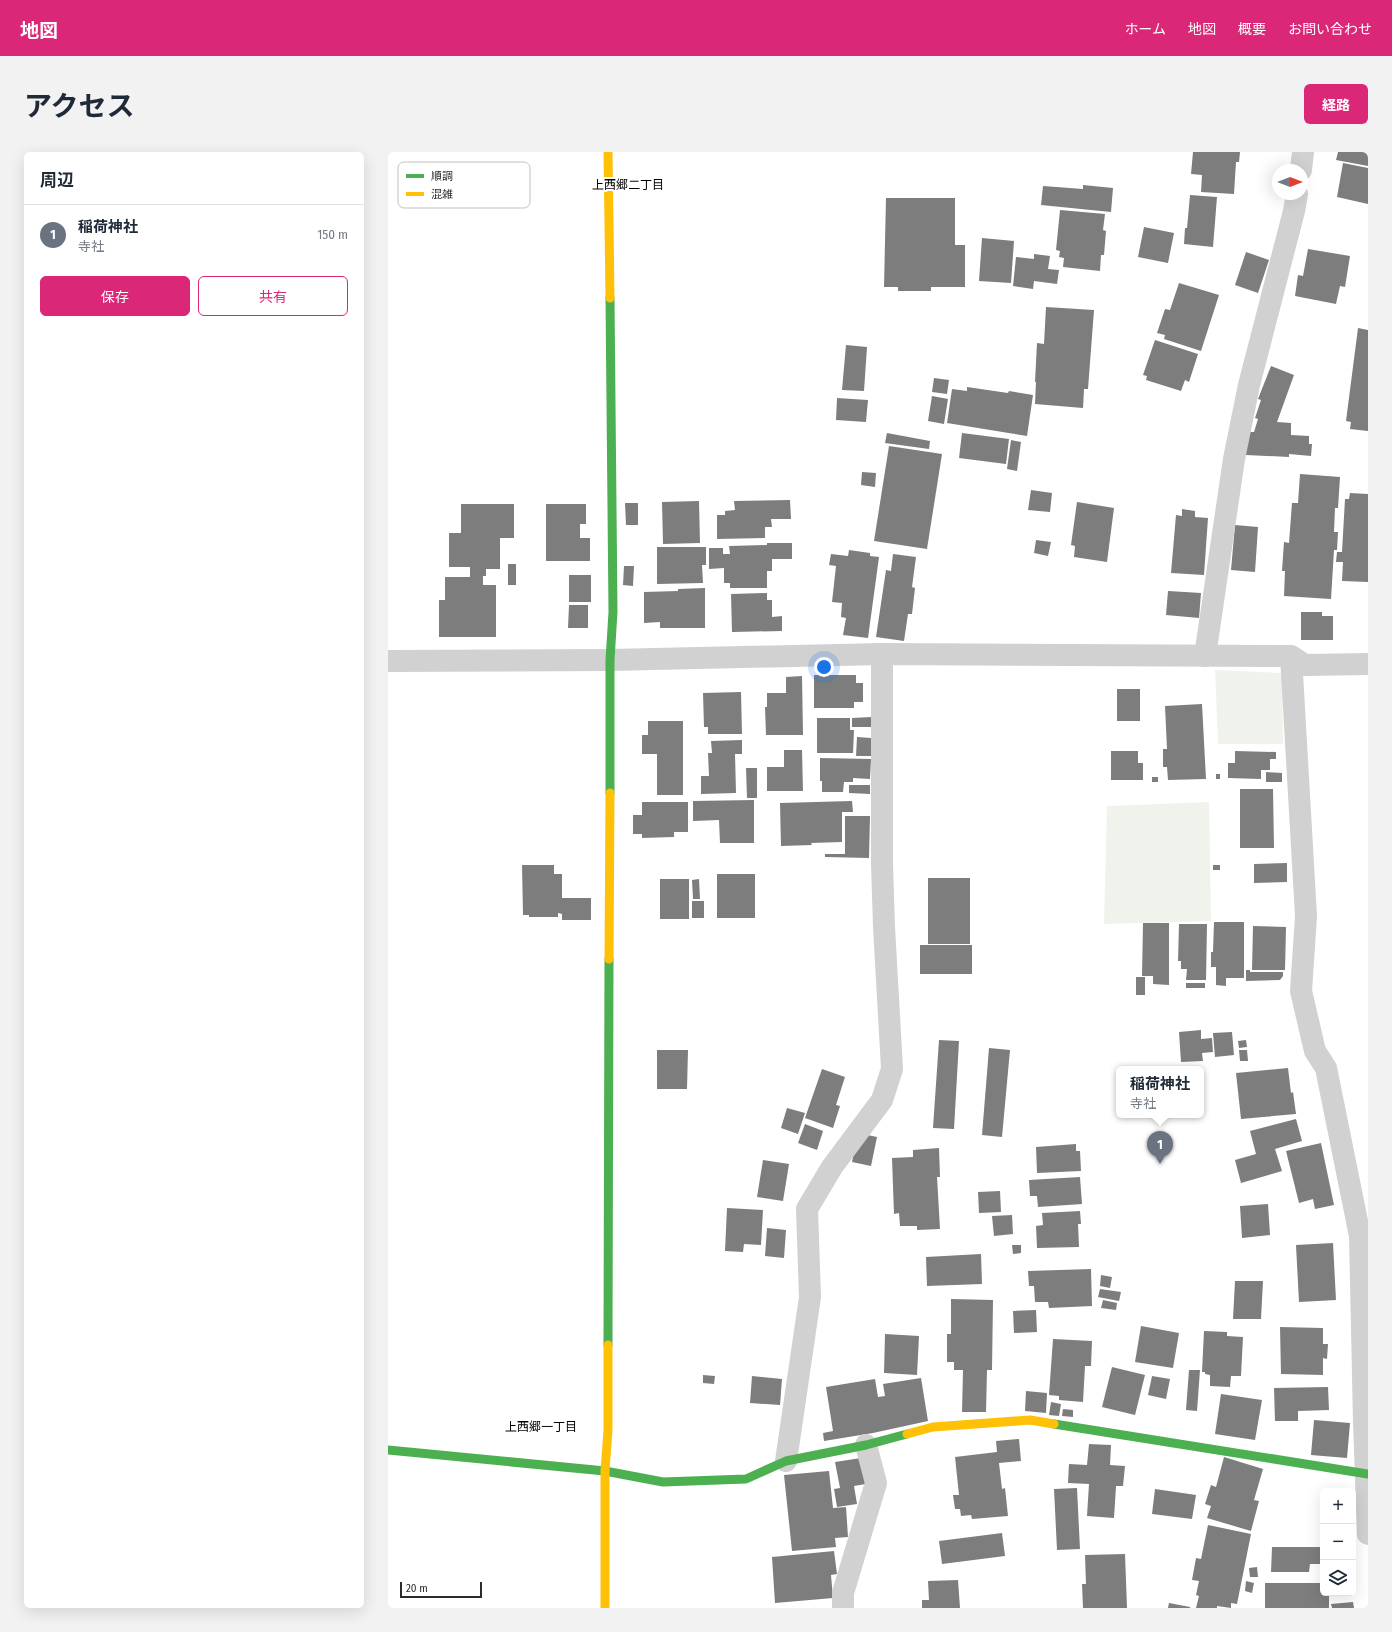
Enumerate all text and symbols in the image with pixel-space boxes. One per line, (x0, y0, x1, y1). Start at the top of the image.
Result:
text: 地図 (20, 19, 58, 42)
text: ホーム (1124, 21, 1166, 38)
text: 地図 (1188, 21, 1216, 38)
text: 概要 (1238, 21, 1266, 38)
text: お問い合わせ (1288, 21, 1372, 38)
button: 経路 (1304, 84, 1368, 124)
text: アクセス (24, 90, 135, 123)
legend (398, 162, 530, 208)
north arrow (1272, 164, 1308, 200)
text: 周辺 (40, 170, 74, 191)
text: 順調 (431, 170, 453, 183)
district label: 上西郷二丁目 (592, 178, 664, 192)
text: 混雑 (431, 188, 453, 201)
text: 稲荷神社 (78, 218, 138, 236)
text: 1 (50, 227, 56, 242)
text: 150 m (317, 227, 348, 242)
text: 寺社 (78, 239, 104, 254)
button: 保存 (40, 276, 190, 316)
button: 共有 (198, 276, 348, 316)
your location (814, 657, 834, 677)
popup (1116, 1066, 1204, 1118)
text: 稲荷神社 (1130, 1075, 1190, 1093)
text: 寺社 (1130, 1096, 1156, 1111)
pin: 1 (1147, 1131, 1173, 1164)
district label: 上西郷一丁目 (505, 1420, 577, 1434)
map controls (1320, 1488, 1356, 1596)
button: + (1320, 1488, 1356, 1524)
button: − (1320, 1524, 1356, 1560)
button: layers (1320, 1560, 1356, 1596)
scale bar (400, 1580, 482, 1599)
text: 20 m (406, 1582, 428, 1595)

